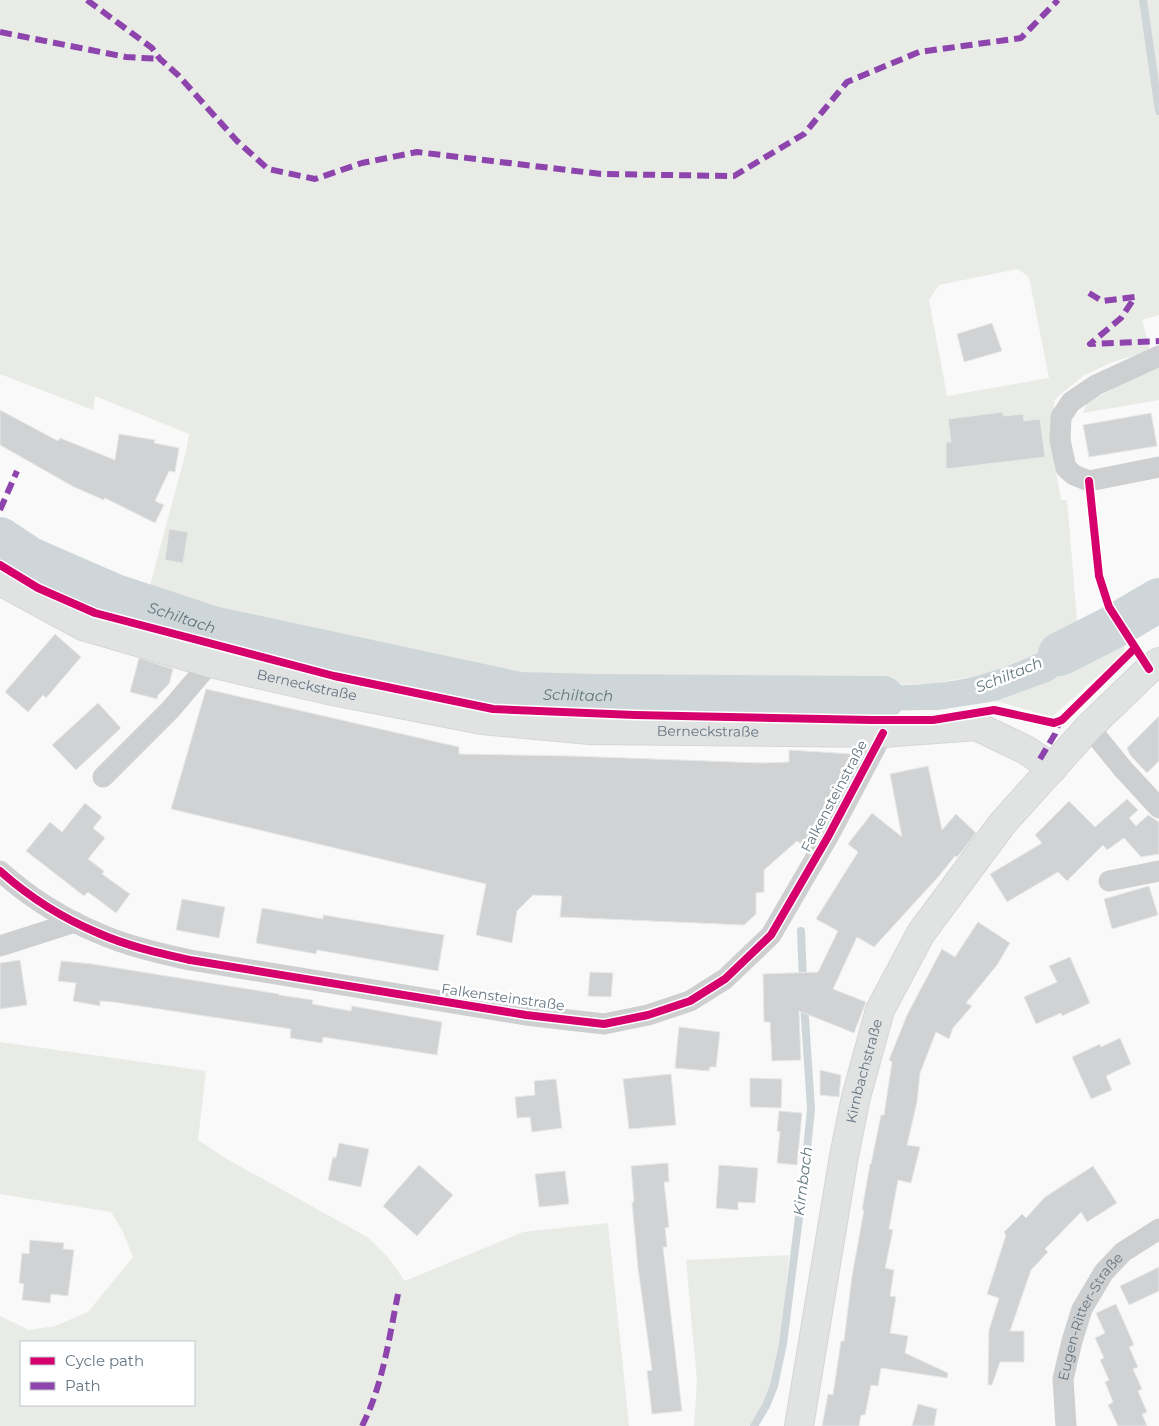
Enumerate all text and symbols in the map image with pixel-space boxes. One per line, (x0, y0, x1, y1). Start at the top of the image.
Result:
water label: Schiltach (146, 597, 218, 638)
water label: Schiltach (973, 653, 1045, 696)
street label: Berneckstraße (255, 665, 358, 704)
water label: Schiltach (543, 685, 613, 705)
street label: Berneckstraße (657, 722, 759, 741)
street label: Falkensteinstraße (797, 737, 871, 855)
street label: Falkensteinstraße (440, 979, 566, 1015)
street label: Kirnbachstraße (842, 1017, 886, 1125)
water label: Kirnbach (789, 1145, 816, 1217)
street label: Eugen-Ritter-Straße (1054, 1249, 1127, 1383)
legend (20, 1341, 195, 1406)
text: Cycle path (65, 1351, 144, 1370)
text: Path (65, 1376, 101, 1395)

